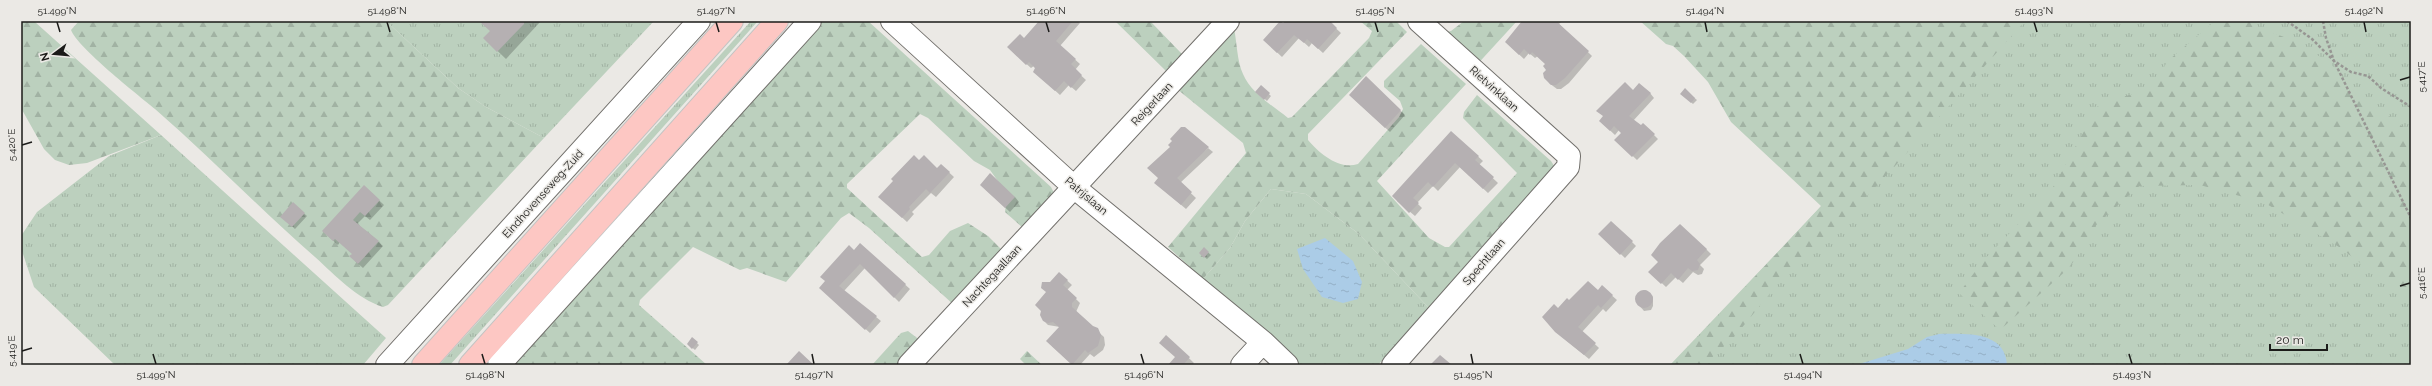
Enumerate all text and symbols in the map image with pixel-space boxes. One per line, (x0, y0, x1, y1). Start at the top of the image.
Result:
text: 51.499°N (38, 5, 76, 16)
text: 51.498°N (367, 5, 407, 16)
text: 51.497°N (697, 5, 735, 16)
text: 51.496°N (1026, 5, 1066, 16)
text: 51.495°N (1356, 5, 1394, 16)
text: 51.494°N (1686, 5, 1724, 16)
text: 51.493°N (2015, 5, 2053, 16)
text: 51.492°N (2345, 5, 2383, 16)
north arrow (34, 34, 74, 74)
text: N (37, 51, 52, 62)
text: 5.417°E (2416, 61, 2427, 93)
street label: Rietvinklaan (1467, 64, 1521, 114)
street label: Reigerlaan (1129, 80, 1175, 128)
text: 5.420°E (6, 129, 17, 161)
street label: Eindhovenseweg-Zuid (500, 147, 586, 241)
street label: Patrijslaan (1062, 174, 1110, 218)
street label: Spechtlaan (1460, 236, 1508, 288)
street label: Nachtegaallaan (960, 242, 1024, 310)
text: 5.416°E (2416, 267, 2427, 299)
scale bar (2270, 326, 2327, 352)
text: 20 m (2276, 333, 2304, 347)
text: 5.419°E (6, 335, 17, 367)
text: 51.499°N (137, 369, 175, 380)
text: 51.498°N (465, 369, 505, 380)
text: 51.497°N (795, 369, 833, 380)
text: 51.496°N (1124, 369, 1164, 380)
text: 51.495°N (1454, 369, 1492, 380)
text: 51.494°N (1784, 369, 1822, 380)
text: 51.493°N (2113, 369, 2151, 380)

